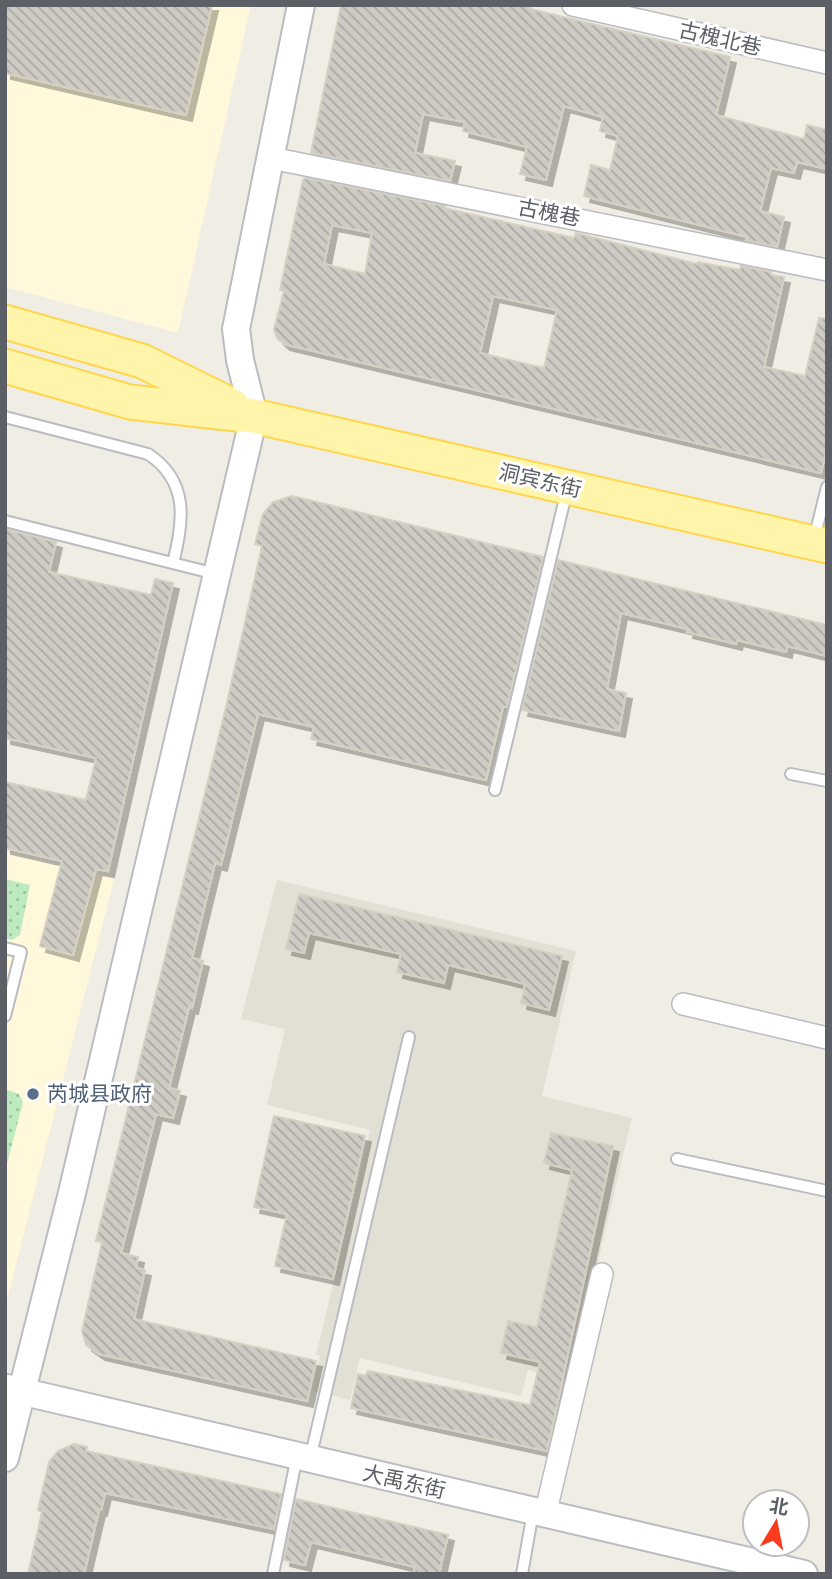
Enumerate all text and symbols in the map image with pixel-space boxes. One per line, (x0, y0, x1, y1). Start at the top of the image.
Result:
street label: 古槐北巷 (676, 17, 764, 60)
street label: 古槐巷 (516, 194, 582, 231)
street label: 洞宾东街 (496, 459, 584, 502)
place label: 芮城县政府 (47, 1081, 152, 1106)
marker: 芮城县政府 (25, 1086, 41, 1102)
street label: 大禹东街 (360, 1460, 448, 1503)
north arrow (741, 1488, 811, 1558)
text: 北 (768, 1494, 790, 1519)

